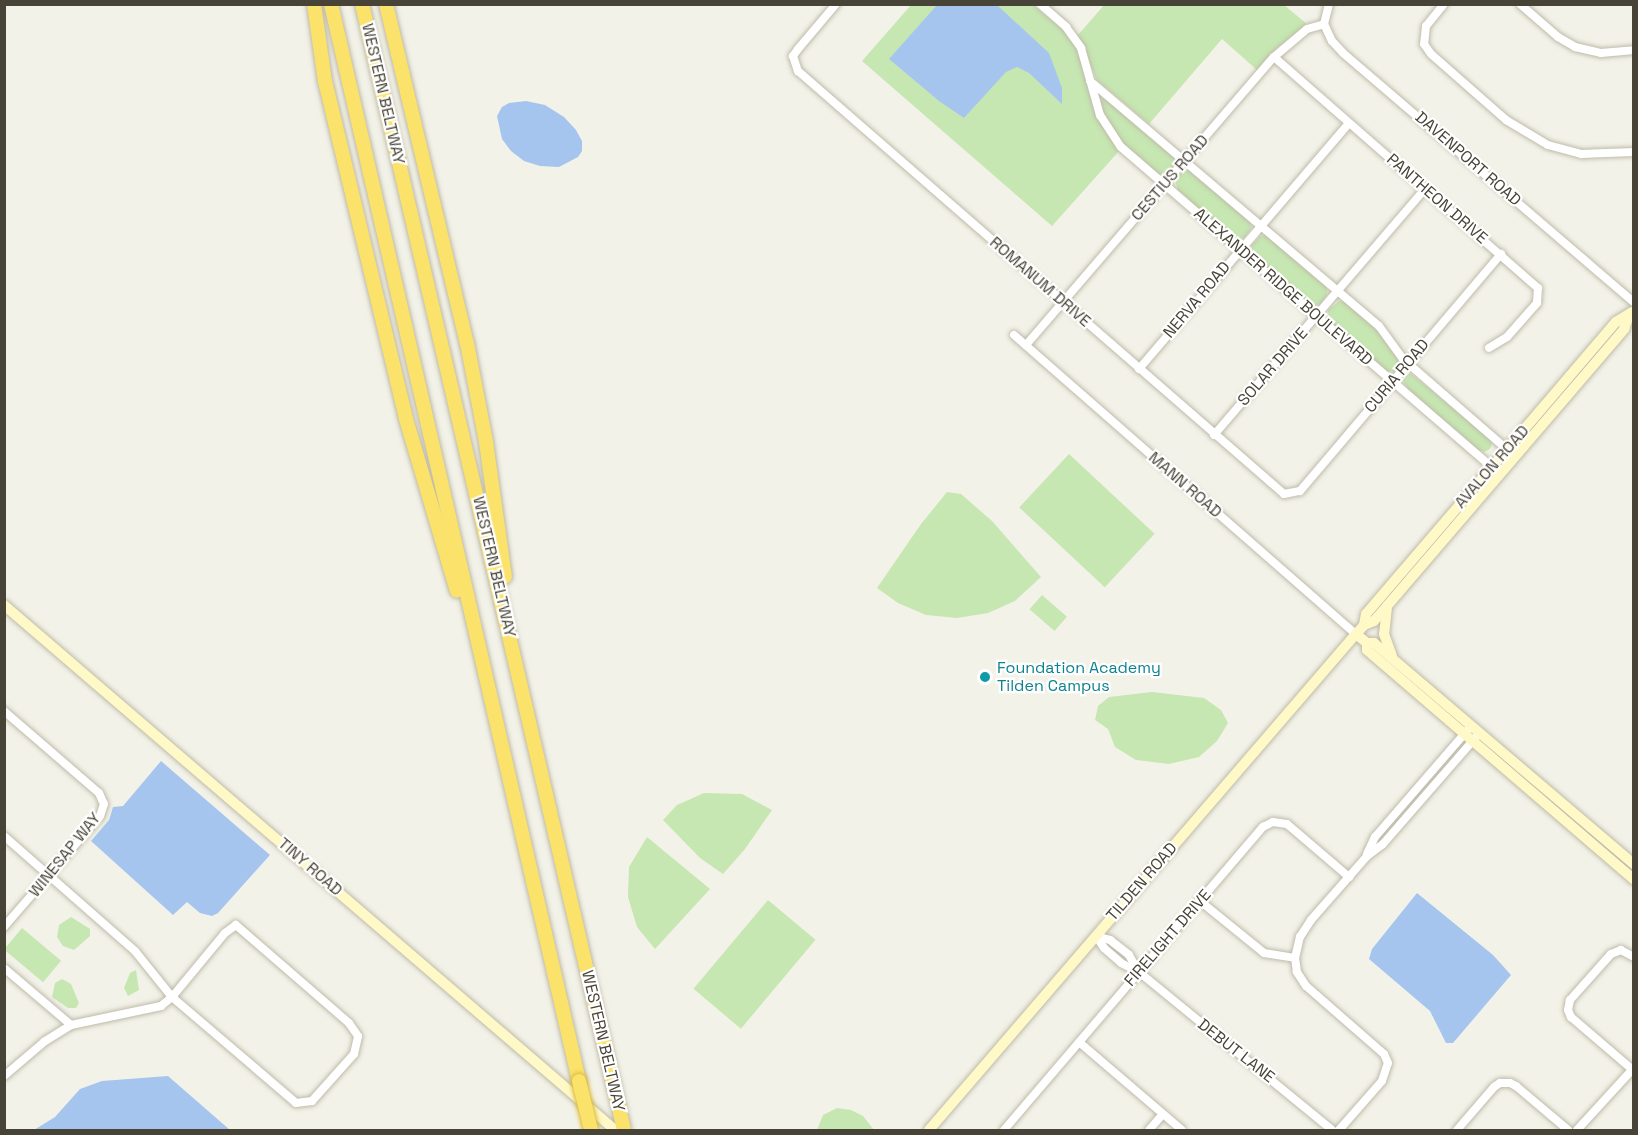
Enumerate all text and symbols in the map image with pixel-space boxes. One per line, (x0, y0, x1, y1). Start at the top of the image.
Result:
street label: WESTERN BELTWAY (357, 22, 409, 166)
street label: DAVENPORT ROAD (1411, 108, 1525, 210)
street label: CESTIUS ROAD (1127, 131, 1213, 225)
street label: PANTHEON DRIVE (1383, 150, 1491, 248)
street label: ALEXANDER RIDGE BOULEVARD (1190, 204, 1376, 370)
street label: ROMANUM DRIVE (986, 233, 1094, 331)
street label: NERVA ROAD (1159, 258, 1235, 342)
street label: SOLAR DRIVE (1234, 324, 1312, 410)
street label: CURIA ROAD (1361, 335, 1433, 417)
street label: AVALON ROAD (1451, 422, 1533, 512)
street label: MANN ROAD (1145, 448, 1225, 522)
street label: WESTERN BELTWAY (468, 495, 520, 639)
place label: Foundation Academy Tilden Campus (997, 658, 1161, 696)
marker: Foundation Academy Tilden Campus (978, 670, 992, 684)
street label: WINESAP WAY (25, 809, 105, 901)
street label: TINY ROAD (274, 834, 346, 900)
street label: TILDEN ROAD (1103, 839, 1181, 925)
street label: FIRELIGHT DRIVE (1121, 886, 1215, 990)
street label: WESTERN BELTWAY (577, 969, 629, 1113)
street label: DEBUT LANE (1194, 1015, 1278, 1087)

